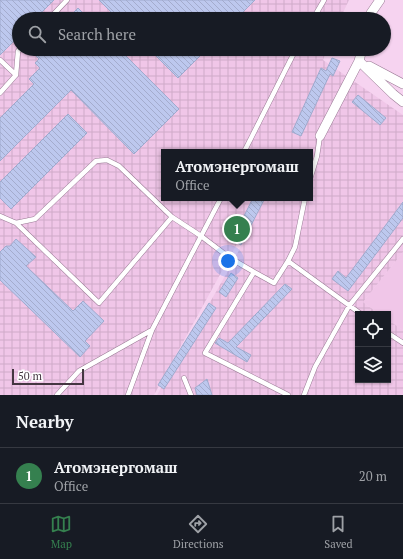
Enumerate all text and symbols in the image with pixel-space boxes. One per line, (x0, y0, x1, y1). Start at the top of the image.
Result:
search box (12, 12, 391, 56)
icon: search (26, 23, 48, 45)
text: Search here (58, 24, 136, 44)
popup (161, 149, 313, 201)
text: Атомэнергомаш (175, 156, 299, 176)
text: Office (175, 176, 209, 194)
pin: 1 (224, 214, 250, 244)
your location (218, 251, 238, 271)
map controls (355, 311, 391, 383)
button: locate (355, 311, 391, 347)
button: layers (355, 347, 391, 383)
scale bar (12, 367, 84, 386)
text: 50 m (18, 369, 42, 383)
text: Nearby (16, 410, 74, 433)
text: Атомэнергомаш (54, 457, 178, 477)
text: 1 (25, 467, 33, 485)
text: 20 m (359, 467, 387, 485)
text: Office (54, 477, 88, 495)
tab: Map (50, 513, 72, 551)
tab: Directions (173, 513, 224, 551)
tab: Saved (324, 513, 353, 551)

